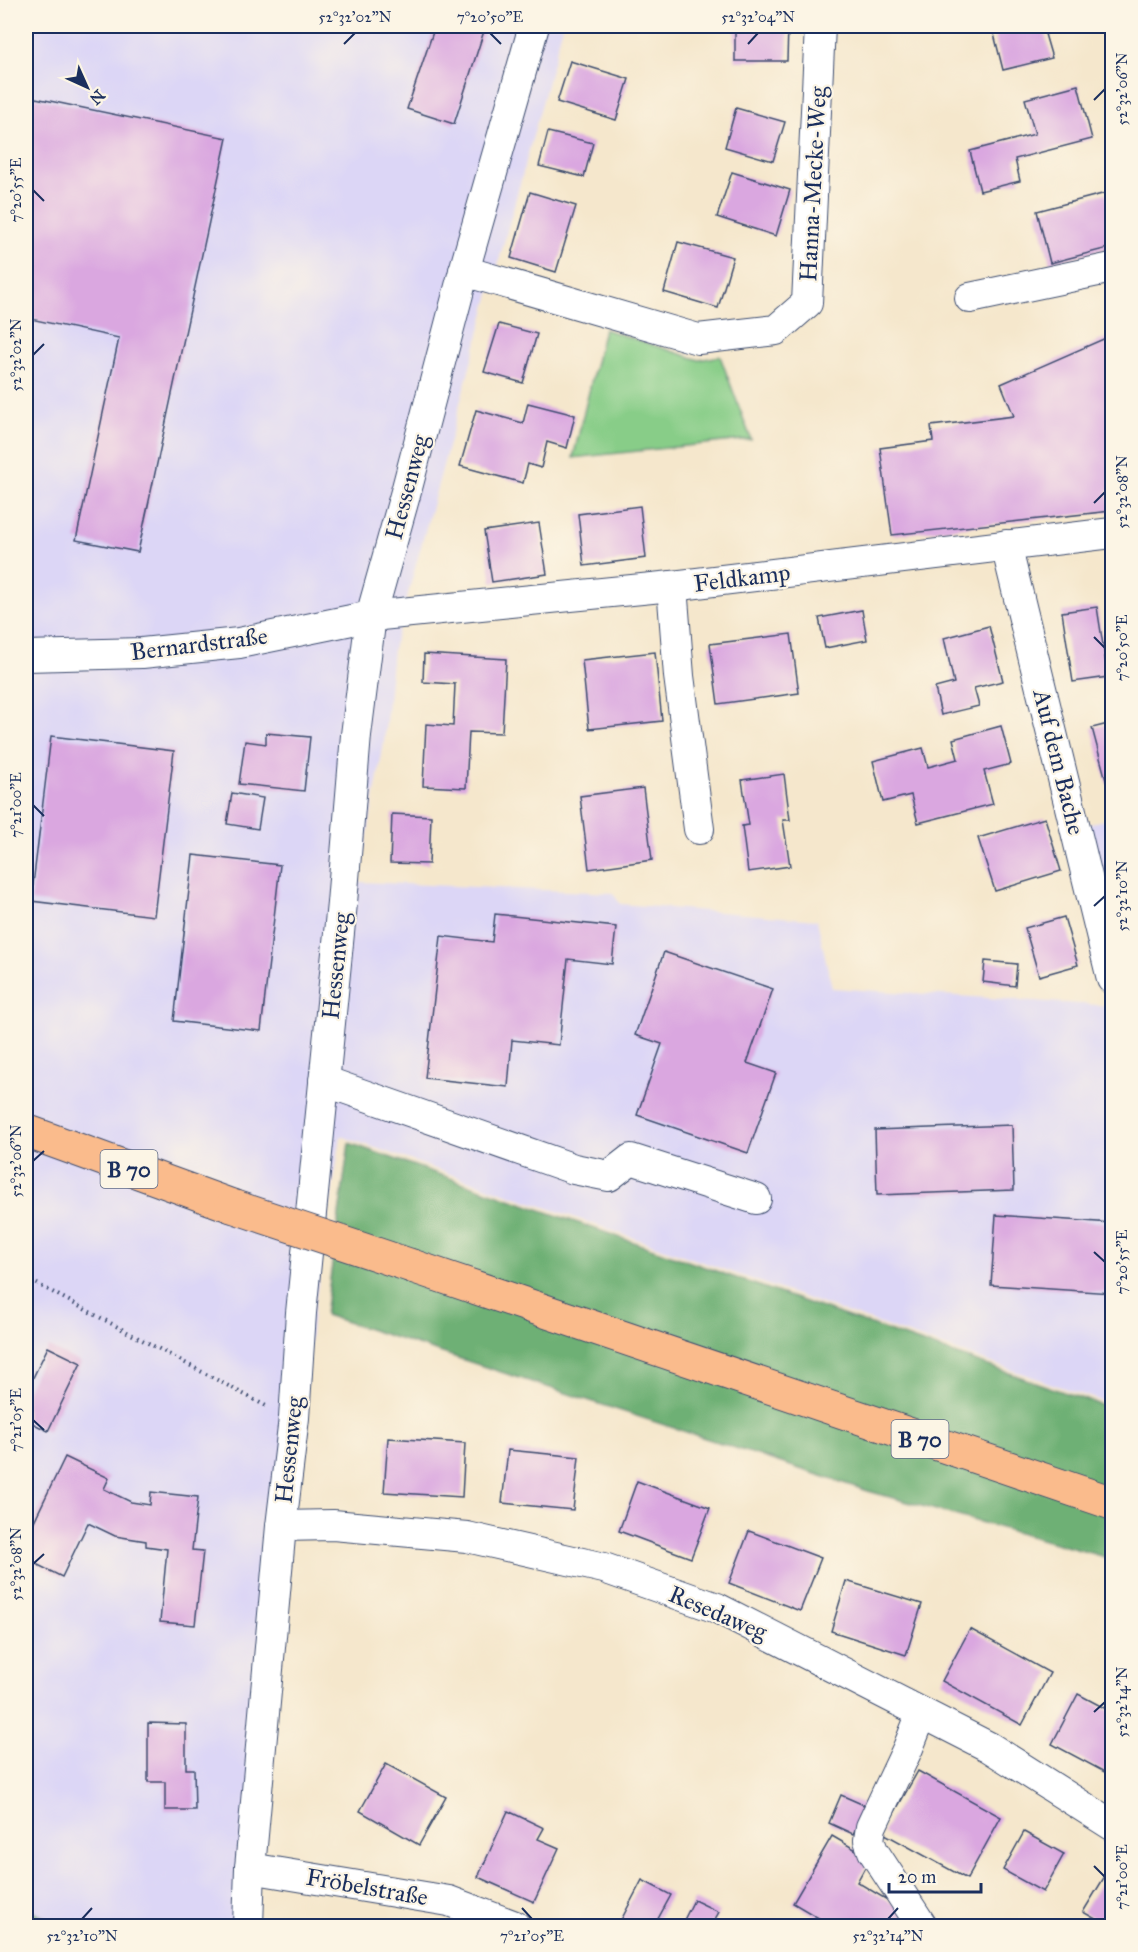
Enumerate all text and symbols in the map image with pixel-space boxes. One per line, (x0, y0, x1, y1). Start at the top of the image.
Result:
text: 52°32'02"N (319, 8, 392, 26)
text: 7°20'50"E (457, 8, 524, 26)
text: 52°32'04"N (721, 8, 795, 26)
text: 52°32'06"N (1113, 52, 1131, 126)
north arrow (57, 57, 117, 117)
street label: Hanna-Mecke-Weg (793, 85, 833, 282)
text: N (85, 86, 109, 109)
text: 7°20'55"E (7, 157, 25, 222)
text: 52°32'02"N (7, 318, 25, 391)
street label: Hessenweg (379, 430, 436, 543)
text: 52°32'08"N (1113, 455, 1131, 529)
street label: Feldkamp (692, 557, 792, 599)
text: 7°20'50"E (1113, 614, 1131, 681)
street label: Bernardstraße (129, 621, 269, 667)
street label: Auf dem Bache (1026, 685, 1092, 838)
text: 7°21'00"E (7, 772, 25, 838)
text: 52°32'10"N (1113, 860, 1131, 932)
street label: Hessenweg (315, 910, 357, 1021)
text: 52°32'06"N (7, 1124, 25, 1198)
road number: B 70 (100, 1150, 158, 1188)
text: 7°20'55"E (1113, 1229, 1131, 1294)
text: 7°21'05"E (7, 1388, 25, 1452)
street label: Hessenweg (268, 1394, 310, 1505)
road number: B 70 (892, 1420, 948, 1458)
text: 52°32'08"N (7, 1527, 25, 1601)
street label: Resedaweg (664, 1579, 773, 1647)
text: 52°32'14"N (1113, 1666, 1131, 1737)
text: 7°21'00"E (1113, 1844, 1131, 1910)
scale bar (889, 1856, 980, 1894)
street label: Fröbelstraße (304, 1862, 430, 1912)
text: 20 m (898, 1866, 936, 1888)
text: 52°32'10"N (46, 1927, 118, 1945)
text: 7°21'05"E (500, 1927, 564, 1945)
text: 52°32'14"N (853, 1927, 924, 1945)

